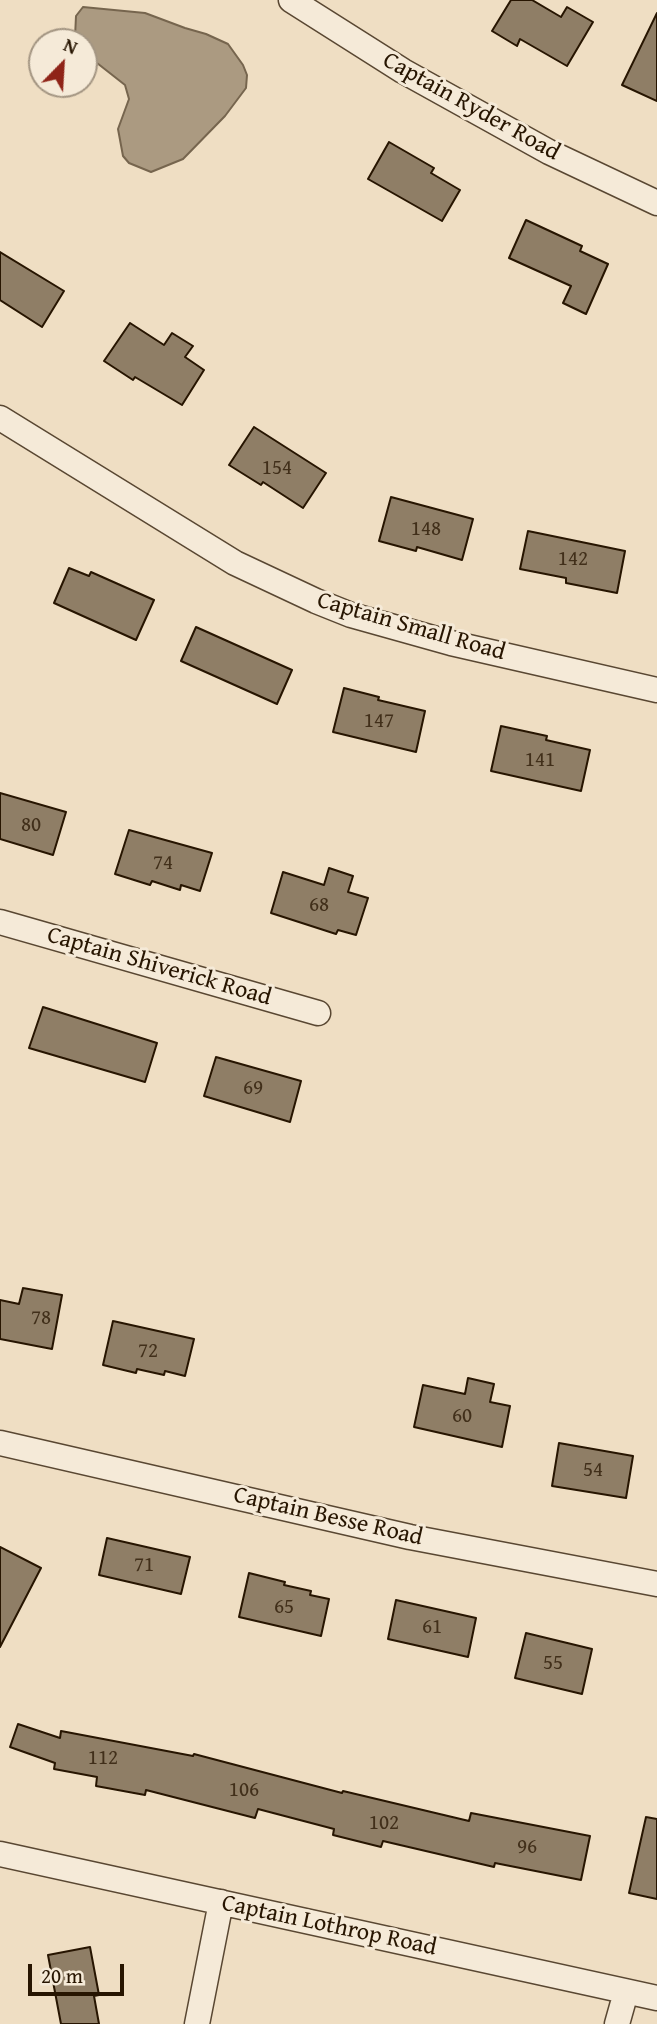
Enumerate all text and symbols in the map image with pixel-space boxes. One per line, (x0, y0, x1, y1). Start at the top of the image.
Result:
north arrow (28, 28, 98, 98)
text: N (59, 30, 82, 61)
street label: Captain Ryder Road (377, 46, 565, 168)
house number: 154 (262, 456, 292, 482)
house number: 148 (411, 517, 441, 543)
house number: 142 (558, 547, 588, 573)
street label: Captain Small Road (314, 586, 508, 668)
house number: 147 (364, 709, 394, 735)
house number: 141 (525, 748, 555, 774)
house number: 80 (21, 813, 41, 839)
house number: 74 (153, 851, 173, 877)
house number: 68 (309, 893, 329, 919)
street label: Captain Shiverick Road (44, 921, 274, 1013)
house number: 69 (243, 1076, 263, 1102)
house number: 78 (31, 1306, 51, 1332)
house number: 72 (138, 1339, 158, 1365)
house number: 60 (452, 1404, 472, 1430)
house number: 54 (583, 1458, 603, 1484)
street label: Captain Besse Road (231, 1481, 425, 1553)
house number: 71 (134, 1553, 154, 1579)
house number: 65 (274, 1595, 294, 1621)
house number: 61 (422, 1615, 442, 1641)
house number: 55 (543, 1651, 563, 1677)
house number: 112 (88, 1746, 118, 1772)
house number: 106 (229, 1778, 259, 1804)
house number: 102 (369, 1811, 399, 1837)
house number: 96 (517, 1835, 537, 1861)
street label: Captain Lothrop Road (219, 1889, 439, 1963)
scale bar (32, 1951, 128, 1995)
text: 20 m (41, 1960, 83, 1991)

